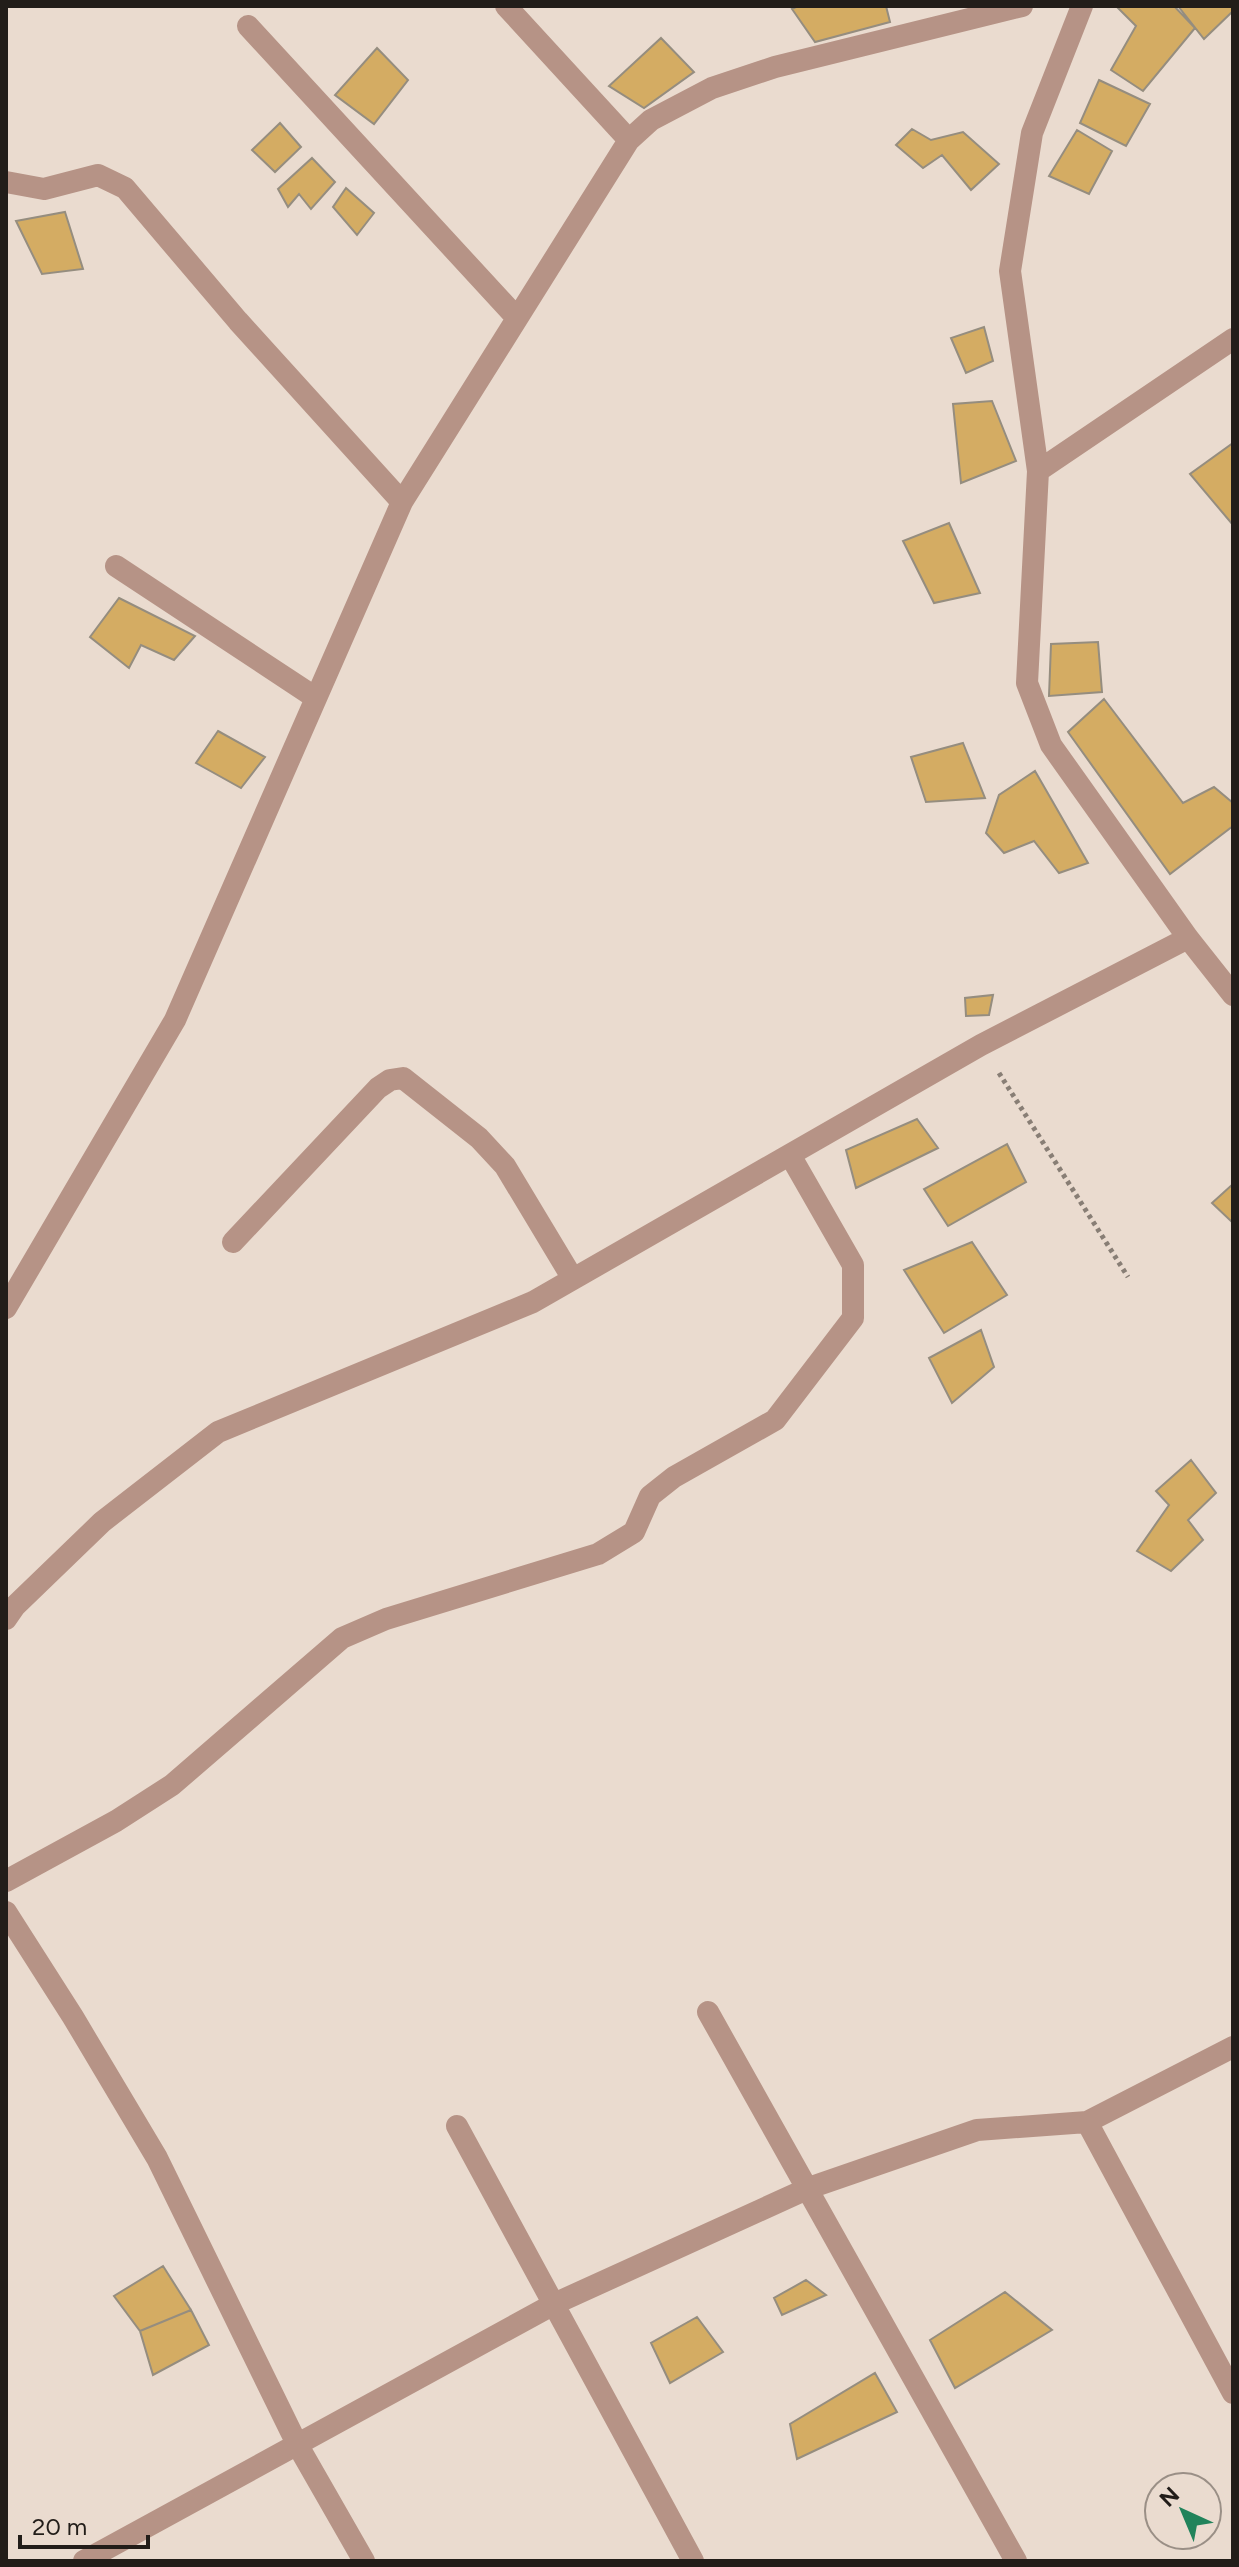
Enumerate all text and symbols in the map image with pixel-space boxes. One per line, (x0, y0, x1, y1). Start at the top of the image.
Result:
north arrow (1143, 2471, 1223, 2551)
text: N (1154, 2481, 1185, 2513)
scale bar (20, 2499, 148, 2549)
text: 20 m (32, 2512, 87, 2541)

